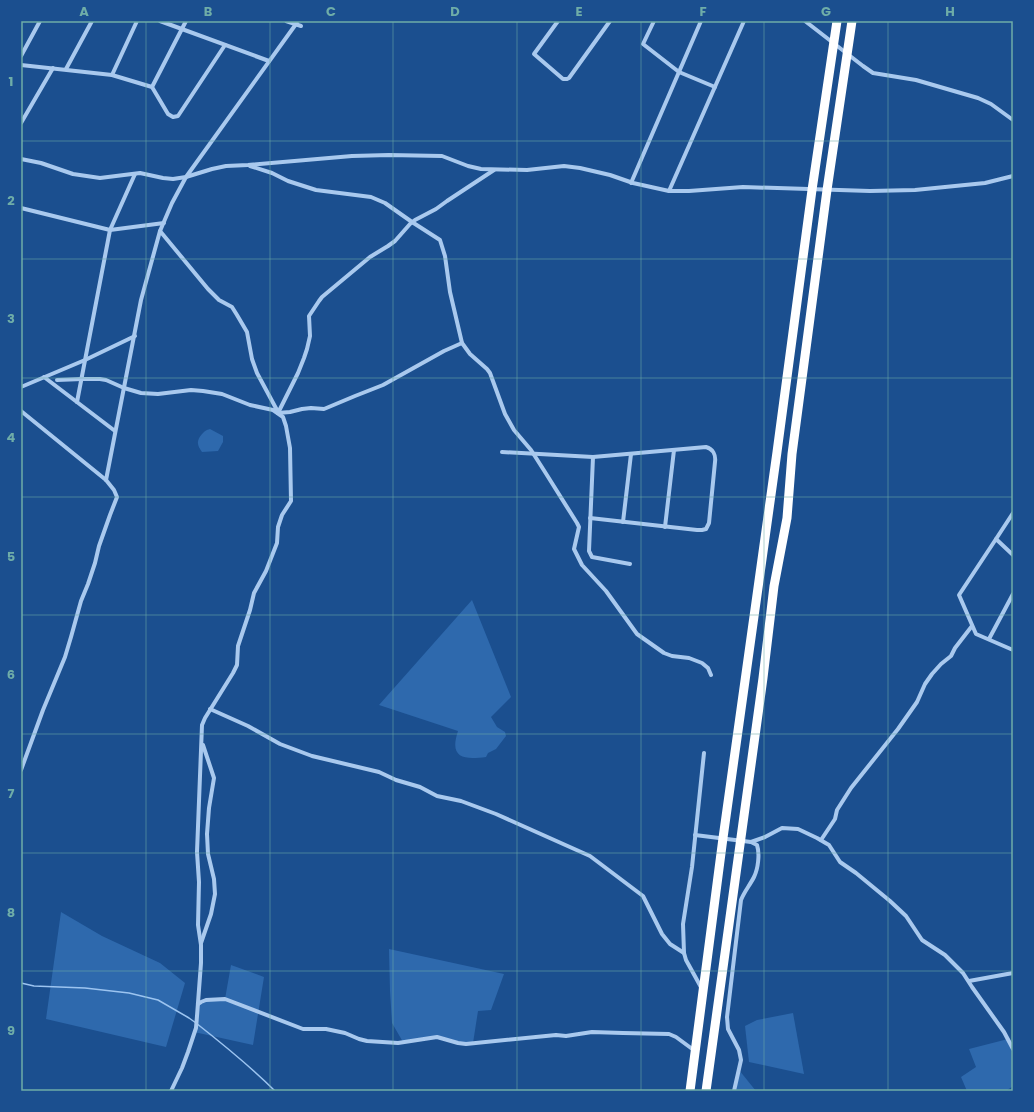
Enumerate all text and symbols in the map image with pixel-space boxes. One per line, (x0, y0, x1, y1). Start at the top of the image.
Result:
text: A (79, 2, 89, 21)
text: B (204, 2, 213, 21)
text: C (326, 2, 336, 21)
text: D (450, 2, 460, 21)
text: E (575, 2, 583, 21)
text: F (699, 2, 707, 21)
text: G (821, 2, 831, 21)
text: H (945, 2, 955, 21)
text: 1 (9, 72, 13, 91)
text: 2 (7, 191, 15, 210)
text: 3 (7, 309, 15, 328)
text: 4 (7, 428, 16, 447)
text: 5 (7, 547, 15, 566)
text: 6 (7, 665, 15, 684)
text: 7 (8, 784, 15, 803)
text: 8 (7, 903, 15, 922)
text: 9 (7, 1021, 15, 1040)

